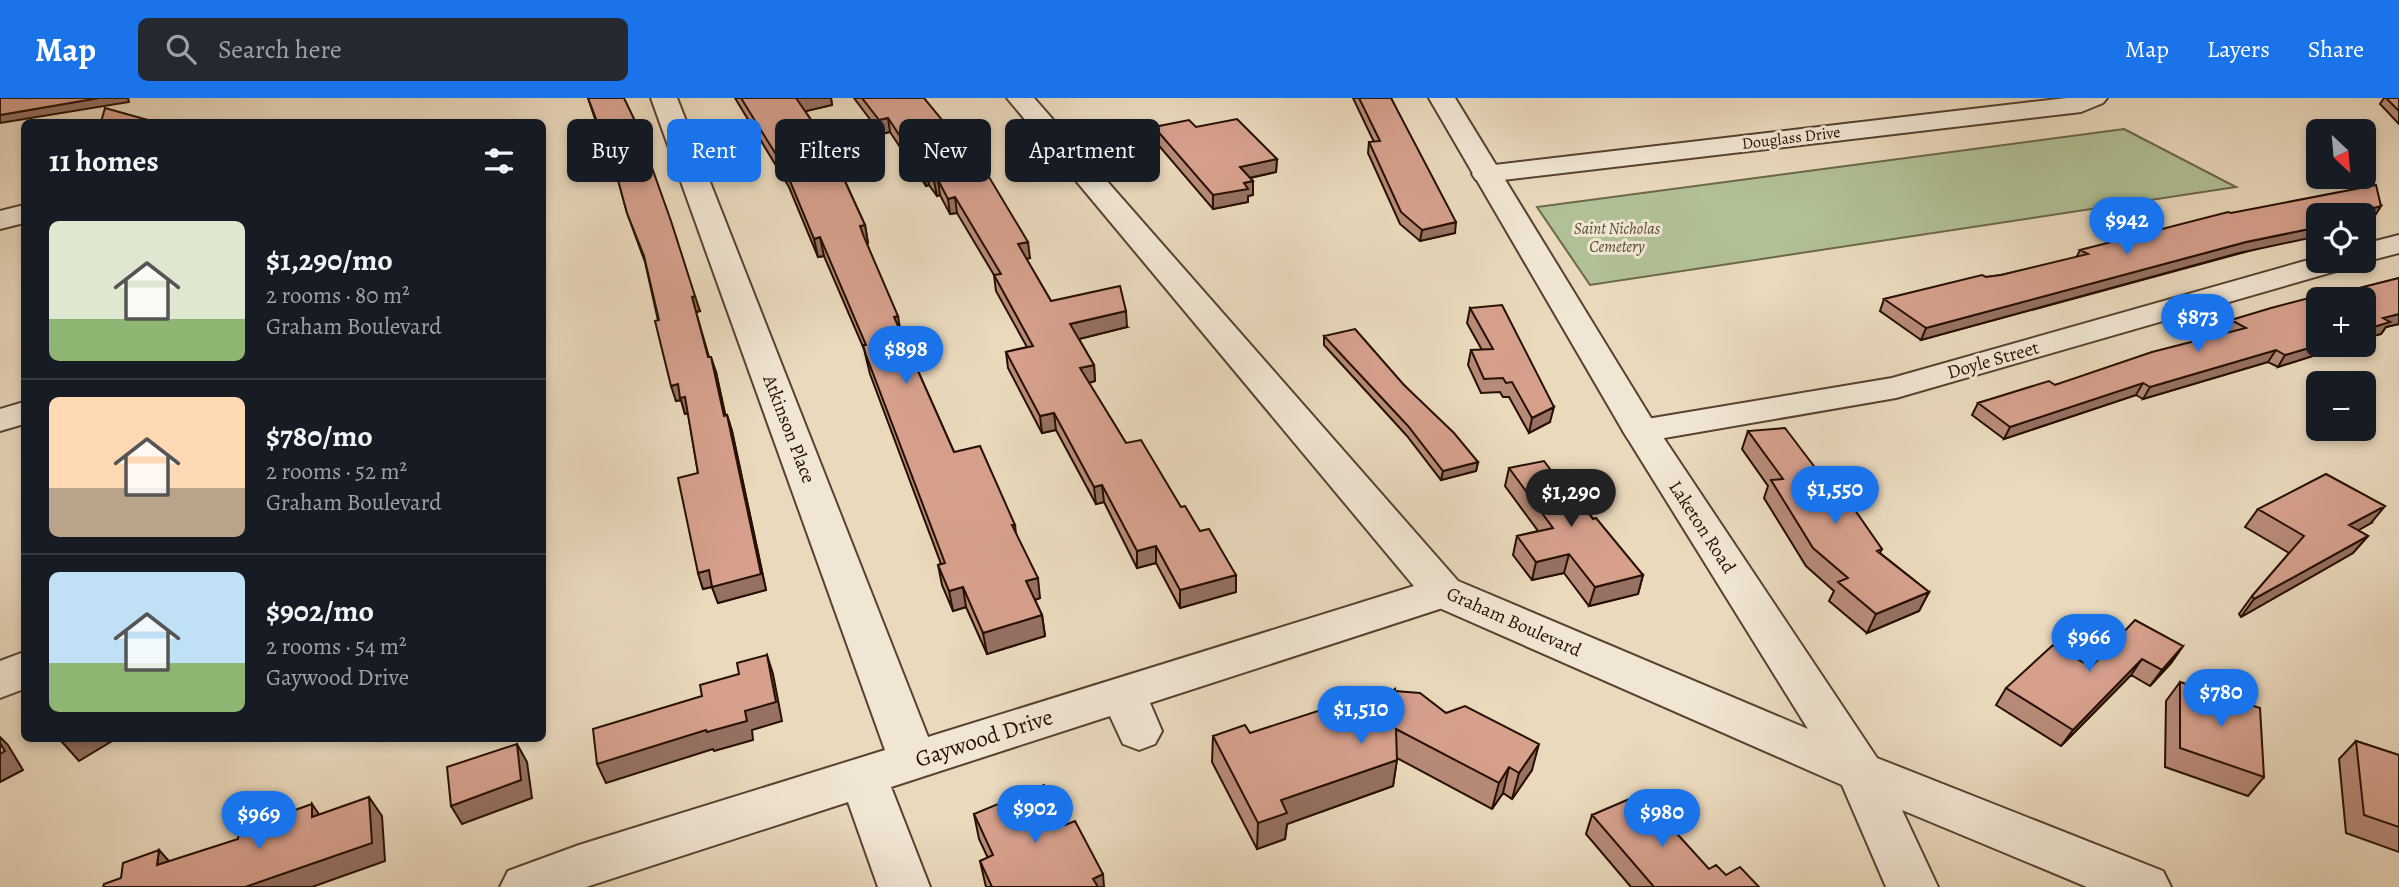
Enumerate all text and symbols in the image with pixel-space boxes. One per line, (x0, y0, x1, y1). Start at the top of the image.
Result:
search box (138, 18, 628, 81)
text: Map (35, 27, 96, 72)
icon: search (162, 30, 200, 68)
text: Search here (218, 32, 342, 67)
text: Map (2125, 33, 2169, 65)
text: Layers (2207, 33, 2270, 65)
text: Share (2308, 33, 2364, 65)
chip: Buy (567, 119, 653, 182)
chip: Rent (667, 119, 761, 182)
chip: Filters (775, 119, 885, 182)
chip: New (899, 119, 991, 182)
chip: Apartment (1005, 119, 1160, 182)
north arrow (2306, 119, 2376, 189)
map controls (2306, 119, 2376, 441)
street label: Douglass Drive (1740, 121, 1842, 155)
text: 11 homes (49, 141, 159, 181)
icon: filters (480, 142, 518, 180)
pin: $942 (2086, 198, 2168, 257)
button: locate (2306, 203, 2376, 273)
text: $942 (2105, 204, 2149, 235)
park label: Saint Nicholas Cemetery (1574, 218, 1661, 258)
text: $1,290/mo (266, 240, 393, 280)
icon: home (105, 249, 189, 333)
text: 2 rooms · 80 m² (266, 280, 410, 311)
button: + (2306, 287, 2376, 357)
pin: $873 (2157, 294, 2239, 354)
text: $873 (2177, 301, 2219, 332)
text: Graham Boulevard (266, 311, 442, 342)
pin: $898 (865, 327, 947, 386)
text: $898 (884, 333, 928, 364)
street label: Doyle Street (1944, 334, 2042, 386)
street label: Atkinson Place (756, 370, 822, 487)
button: − (2306, 371, 2376, 441)
text: $780/mo (266, 416, 373, 456)
icon: home (105, 425, 189, 509)
text: 2 rooms · 52 m² (266, 456, 407, 487)
pin: $1,550 (1778, 466, 1892, 526)
pin: $1,290 (1514, 470, 1628, 529)
text: $1,550 (1807, 473, 1863, 504)
text: $1,290 (1542, 476, 1600, 507)
street label: Laketon Road (1662, 476, 1742, 579)
text: Graham Boulevard (266, 487, 442, 518)
street label: Graham Boulevard (1442, 581, 1586, 664)
text: $902/mo (266, 591, 374, 631)
icon: home (105, 600, 189, 684)
pin: $966 (2048, 614, 2130, 674)
text: $966 (2068, 621, 2110, 652)
text: 2 rooms · 54 m² (266, 631, 407, 662)
text: Gaywood Drive (266, 662, 409, 693)
pin: $780 (2180, 670, 2262, 729)
text: $780 (2199, 676, 2243, 707)
pin: $1,510 (1304, 686, 1418, 746)
text: $1,510 (1334, 693, 1388, 724)
street label: Gaywood Drive (911, 701, 1057, 775)
pin: $902 (994, 786, 1076, 845)
pin: $980 (1621, 790, 1703, 849)
pin: $969 (218, 792, 300, 851)
text: $902 (1013, 792, 1057, 823)
text: $980 (1640, 796, 1684, 827)
text: $969 (238, 798, 280, 829)

